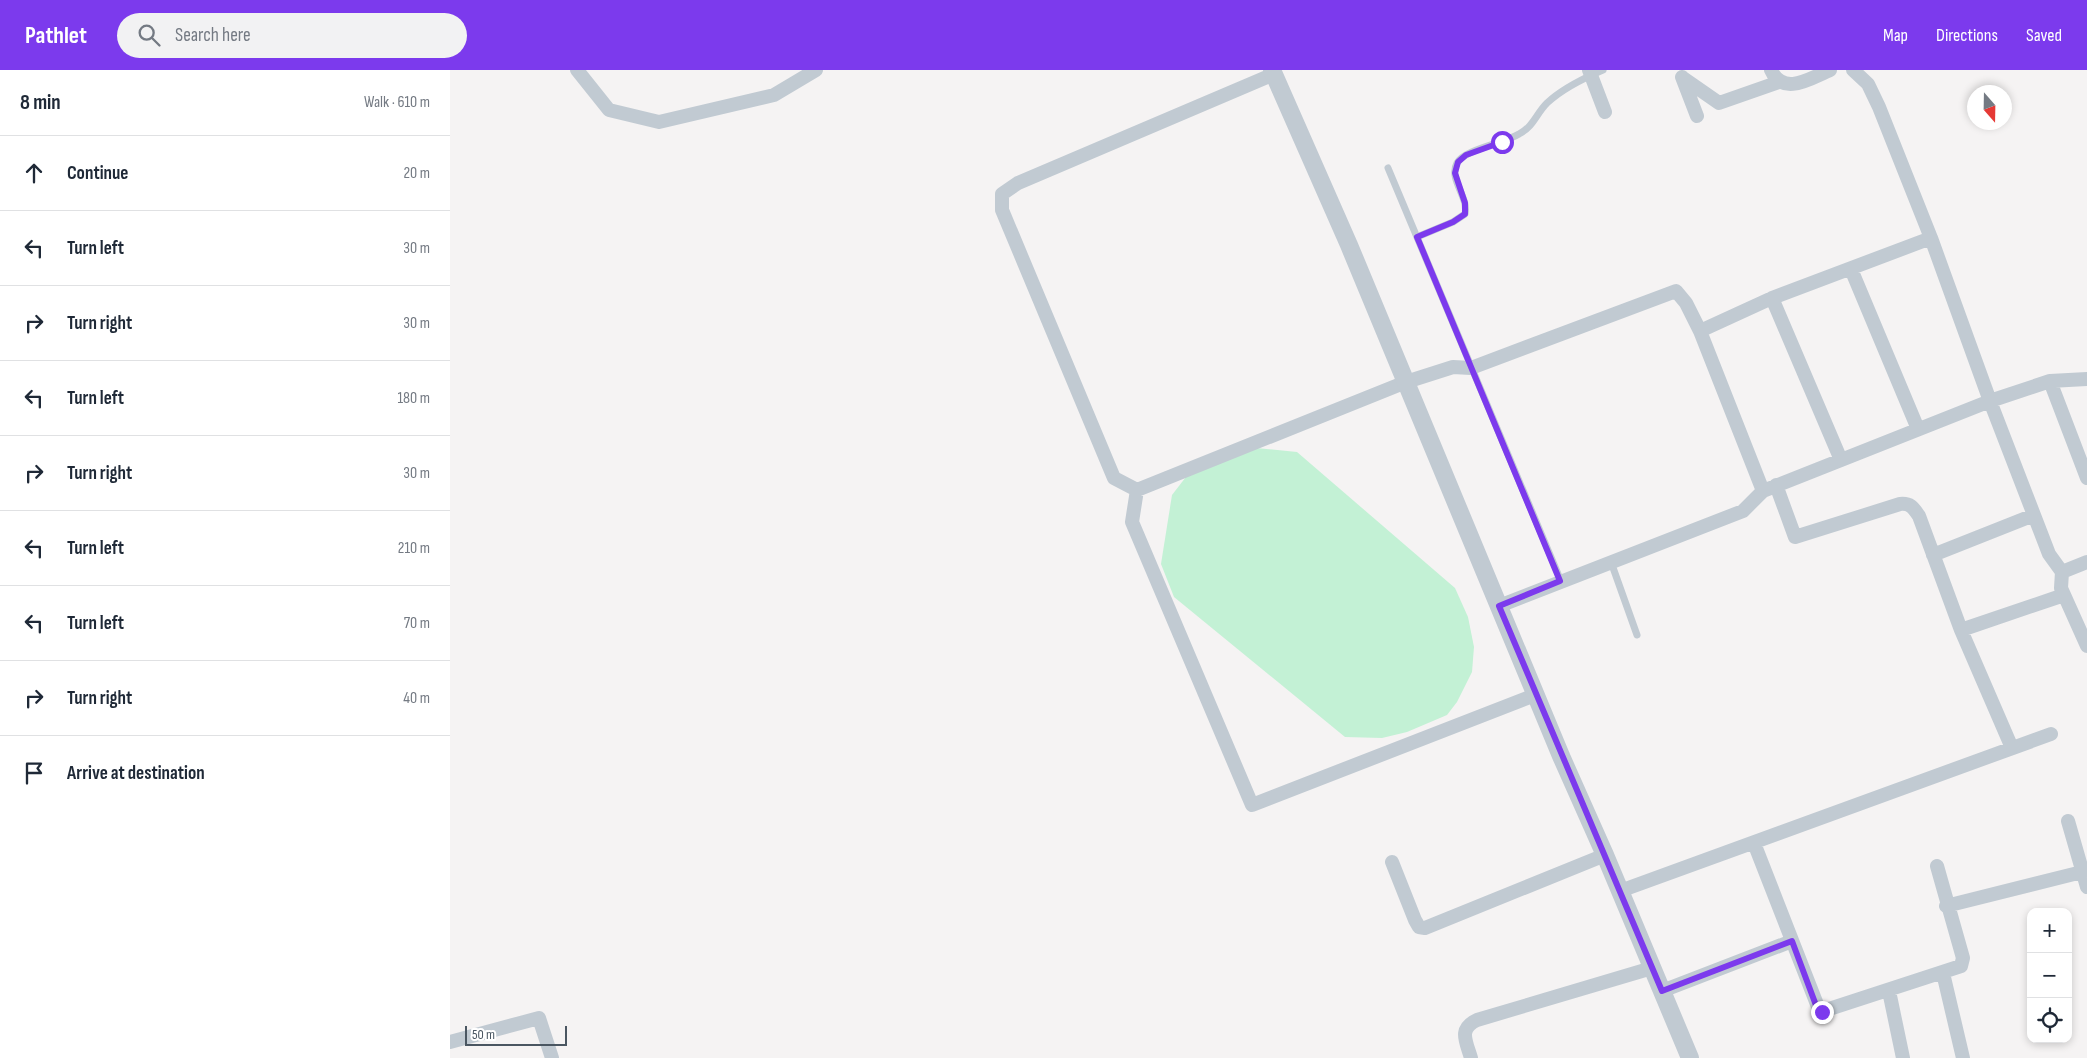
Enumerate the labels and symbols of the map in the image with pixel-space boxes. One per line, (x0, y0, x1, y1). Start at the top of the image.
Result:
north arrow (1967, 85, 2012, 130)
route start (1491, 131, 1514, 154)
route end (1811, 1001, 1834, 1024)
scale bar (465, 1023, 568, 1046)

